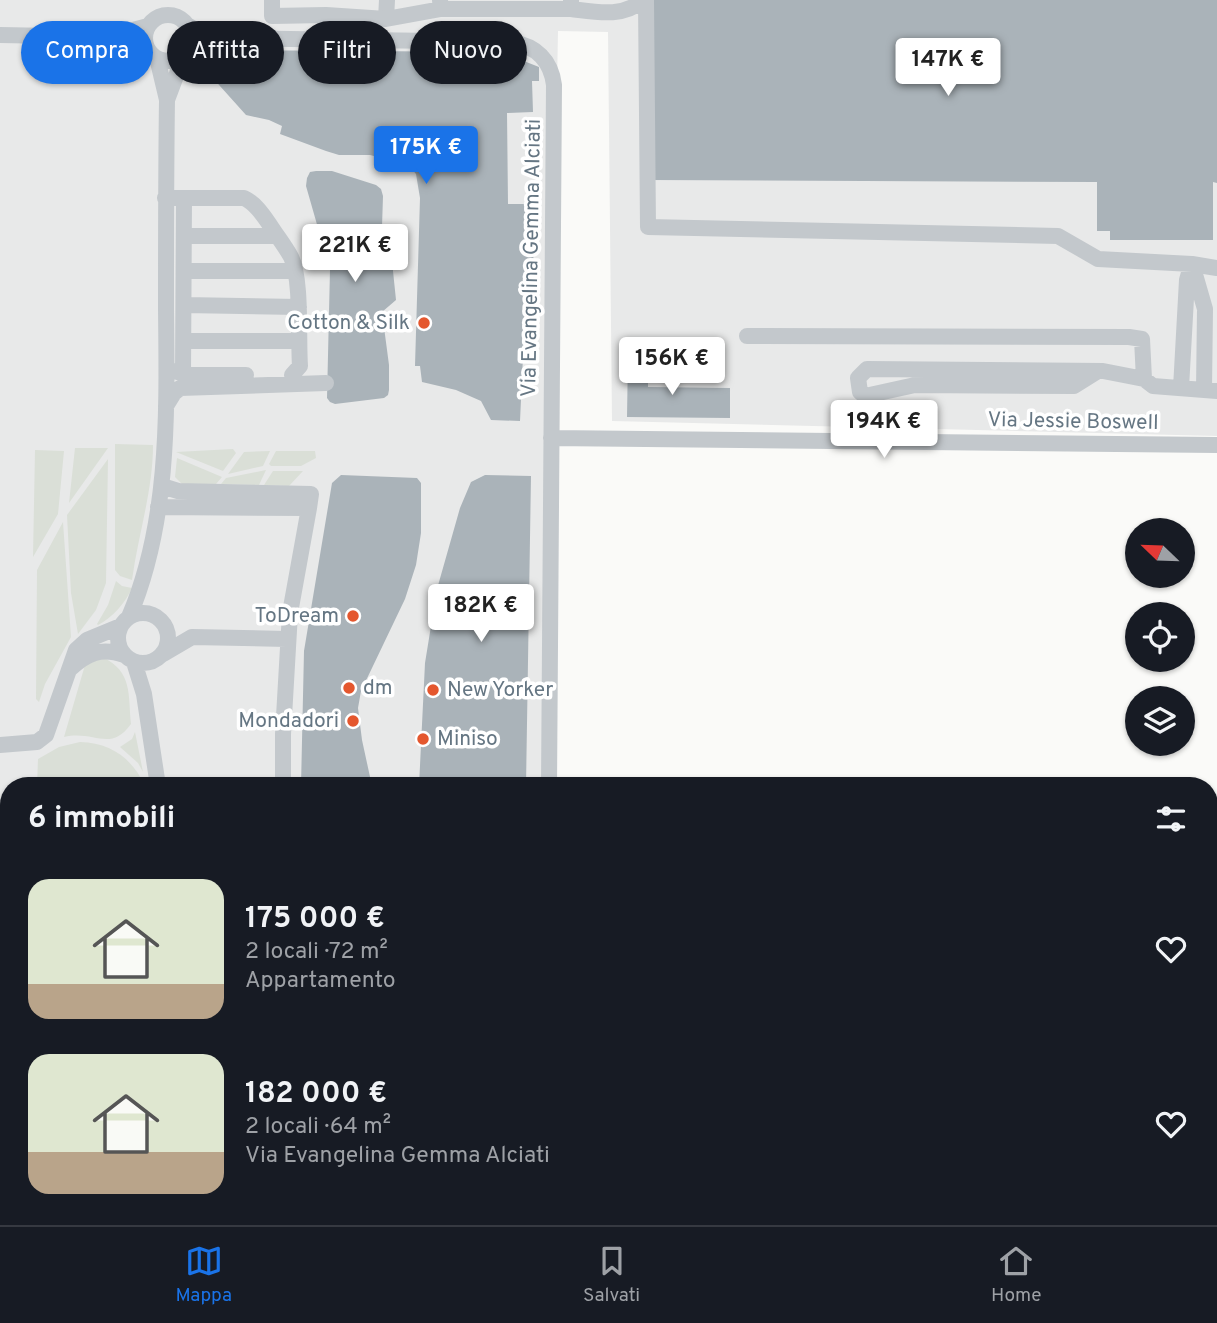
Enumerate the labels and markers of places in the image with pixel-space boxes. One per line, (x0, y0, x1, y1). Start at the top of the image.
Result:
pin: 147K € (891, 38, 1005, 98)
pin: 175K € (369, 127, 483, 186)
pin: 221K € (298, 224, 412, 284)
place label: Cotton & Silk (287, 310, 410, 337)
marker: Cotton & Silk (416, 315, 432, 331)
pin: 156K € (615, 338, 729, 397)
pin: 194K € (827, 400, 941, 460)
pin: 182K € (424, 584, 538, 644)
place label: ToDream (255, 603, 339, 630)
marker: ToDream (345, 608, 361, 624)
place label: dm (363, 675, 393, 702)
place label: New Yorker (447, 677, 553, 704)
marker: dm (341, 680, 357, 696)
marker: New Yorker (425, 682, 441, 698)
place label: Mondadori (238, 708, 339, 735)
marker: Mondadori (345, 713, 361, 729)
place label: Miniso (437, 726, 498, 753)
marker: Miniso (415, 731, 431, 747)

